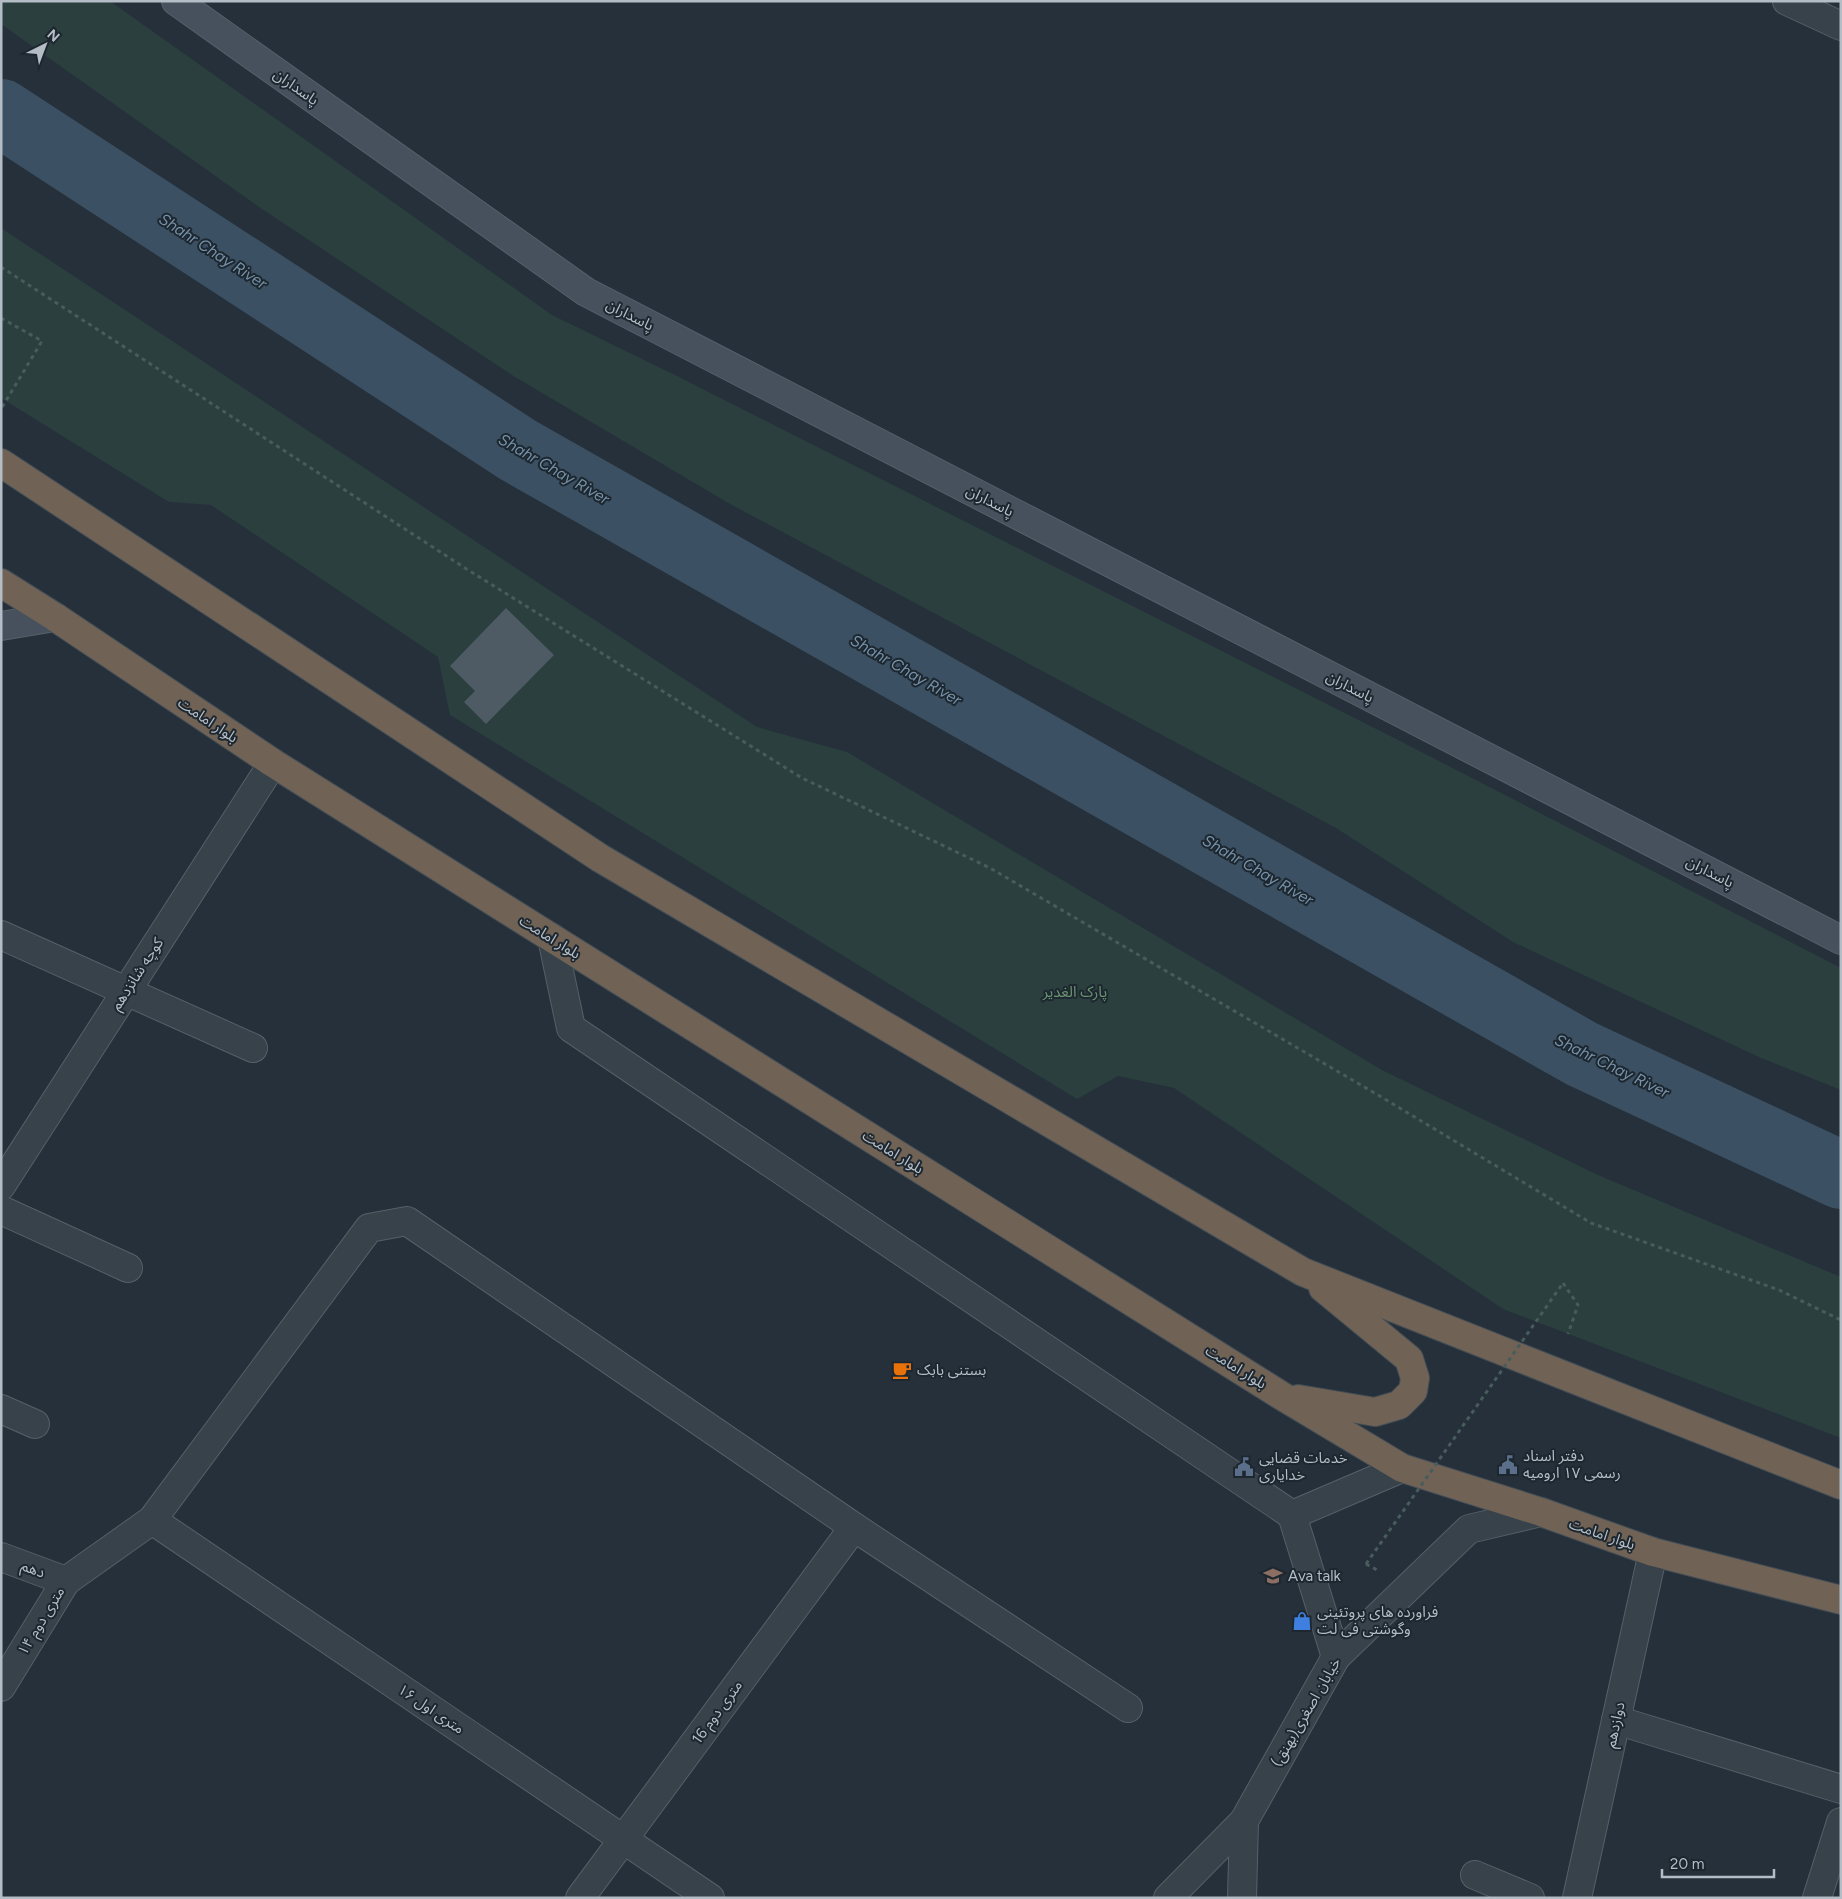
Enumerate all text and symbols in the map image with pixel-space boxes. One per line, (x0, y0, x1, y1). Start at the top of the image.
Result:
north arrow (20, 20, 70, 70)
text: N (44, 26, 63, 46)
street label: پاسداران (269, 65, 322, 110)
water label: Shahr Chay River (156, 209, 271, 293)
street label: پاسداران (603, 295, 657, 336)
water label: Shahr Chay River (495, 430, 613, 509)
street label: پاسداران (963, 481, 1017, 522)
water label: Shahr Chay River (847, 631, 965, 710)
street label: پاسداران (1323, 667, 1377, 708)
street label: بلوار امامت (175, 693, 241, 747)
water label: Shahr Chay River (1199, 831, 1317, 910)
street label: پاسداران (1683, 852, 1737, 893)
street label: بلوار امامت (516, 911, 584, 963)
street label: کوچه شانزدهم (107, 934, 169, 1015)
park label: پارک الغدیر (1042, 983, 1107, 1002)
water label: Shahr Chay River (1552, 1030, 1673, 1102)
street label: بلوار امامت (859, 1126, 927, 1178)
street label: بلوار امامت (1202, 1341, 1270, 1393)
cafe icon: بستنی بابک (891, 1359, 913, 1381)
place label: بستنی بابک (917, 1361, 986, 1379)
place label: دفتر اسناد رسمی ۱۷ ارومیه (1523, 1447, 1621, 1482)
place label: خدمات قضایی خدایاری (1259, 1449, 1348, 1484)
public building icon: دفتر اسناد رسمی ۱۷ ارومیه (1497, 1454, 1519, 1476)
public building icon: خدمات قضایی خدایاری (1233, 1456, 1255, 1478)
street label: بلوار امامت (1567, 1514, 1637, 1554)
street label: دهم (18, 1556, 47, 1583)
school or university icon: Ava talk (1262, 1565, 1284, 1587)
place label: Ava talk (1288, 1567, 1342, 1585)
street label: ۱۴ متری دوم (14, 1584, 70, 1659)
place label: فراورده های پروتئینی و‌گوشتی فی لت (1317, 1603, 1438, 1638)
shop icon: فراورده های پروتئینی و‌گوشتی فی لت (1291, 1610, 1313, 1632)
street label: خیابان اصغری(بهنق) (1267, 1654, 1345, 1770)
street label: 16 متری دوم (688, 1677, 748, 1748)
street label: ۱۶ متری اول (394, 1680, 468, 1738)
street label: دوازدهم (1601, 1700, 1631, 1750)
scale bar (1662, 1846, 1774, 1878)
text: 20 m (1670, 1855, 1704, 1873)

